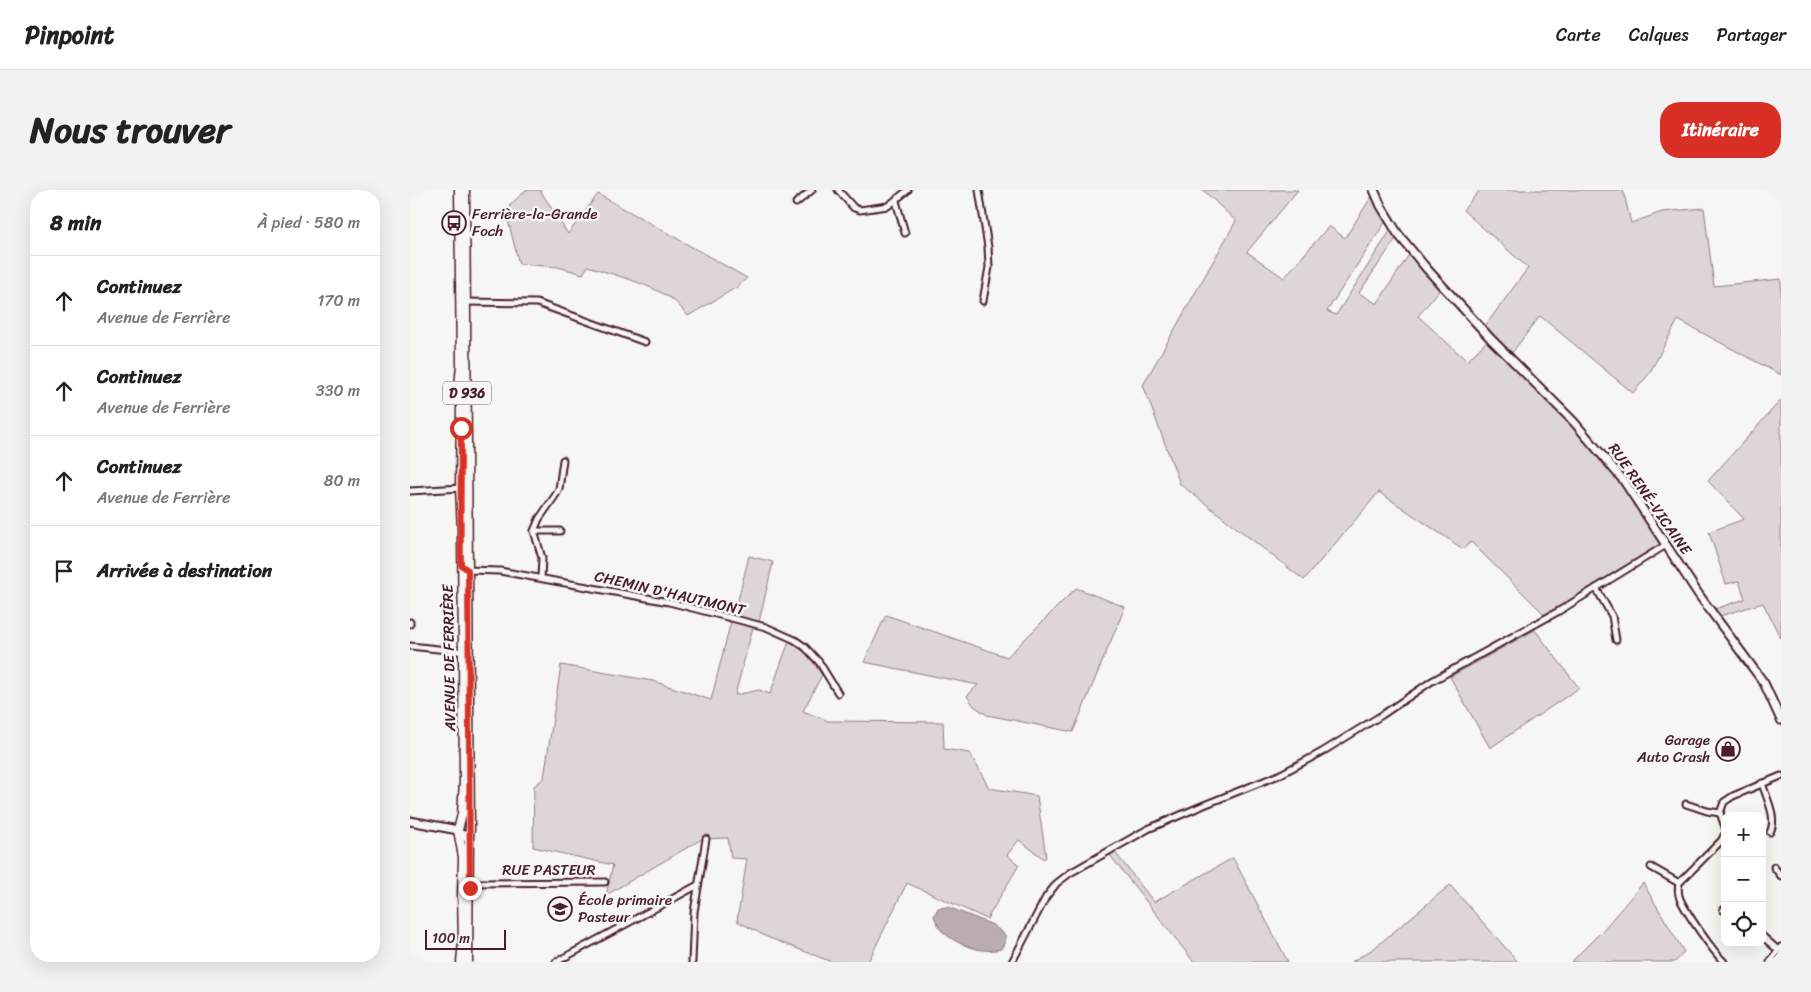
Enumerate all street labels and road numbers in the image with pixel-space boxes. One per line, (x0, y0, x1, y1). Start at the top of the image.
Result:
road number: D 936 (443, 382, 491, 404)
street label: RUE RENÉ-VICAINE (1601, 437, 1699, 562)
street label: CHEMIN D'HAUTMONT (592, 563, 750, 623)
street label: AVENUE DE FERRIÈRE (435, 583, 463, 733)
street label: RUE PASTEUR (502, 857, 596, 883)

